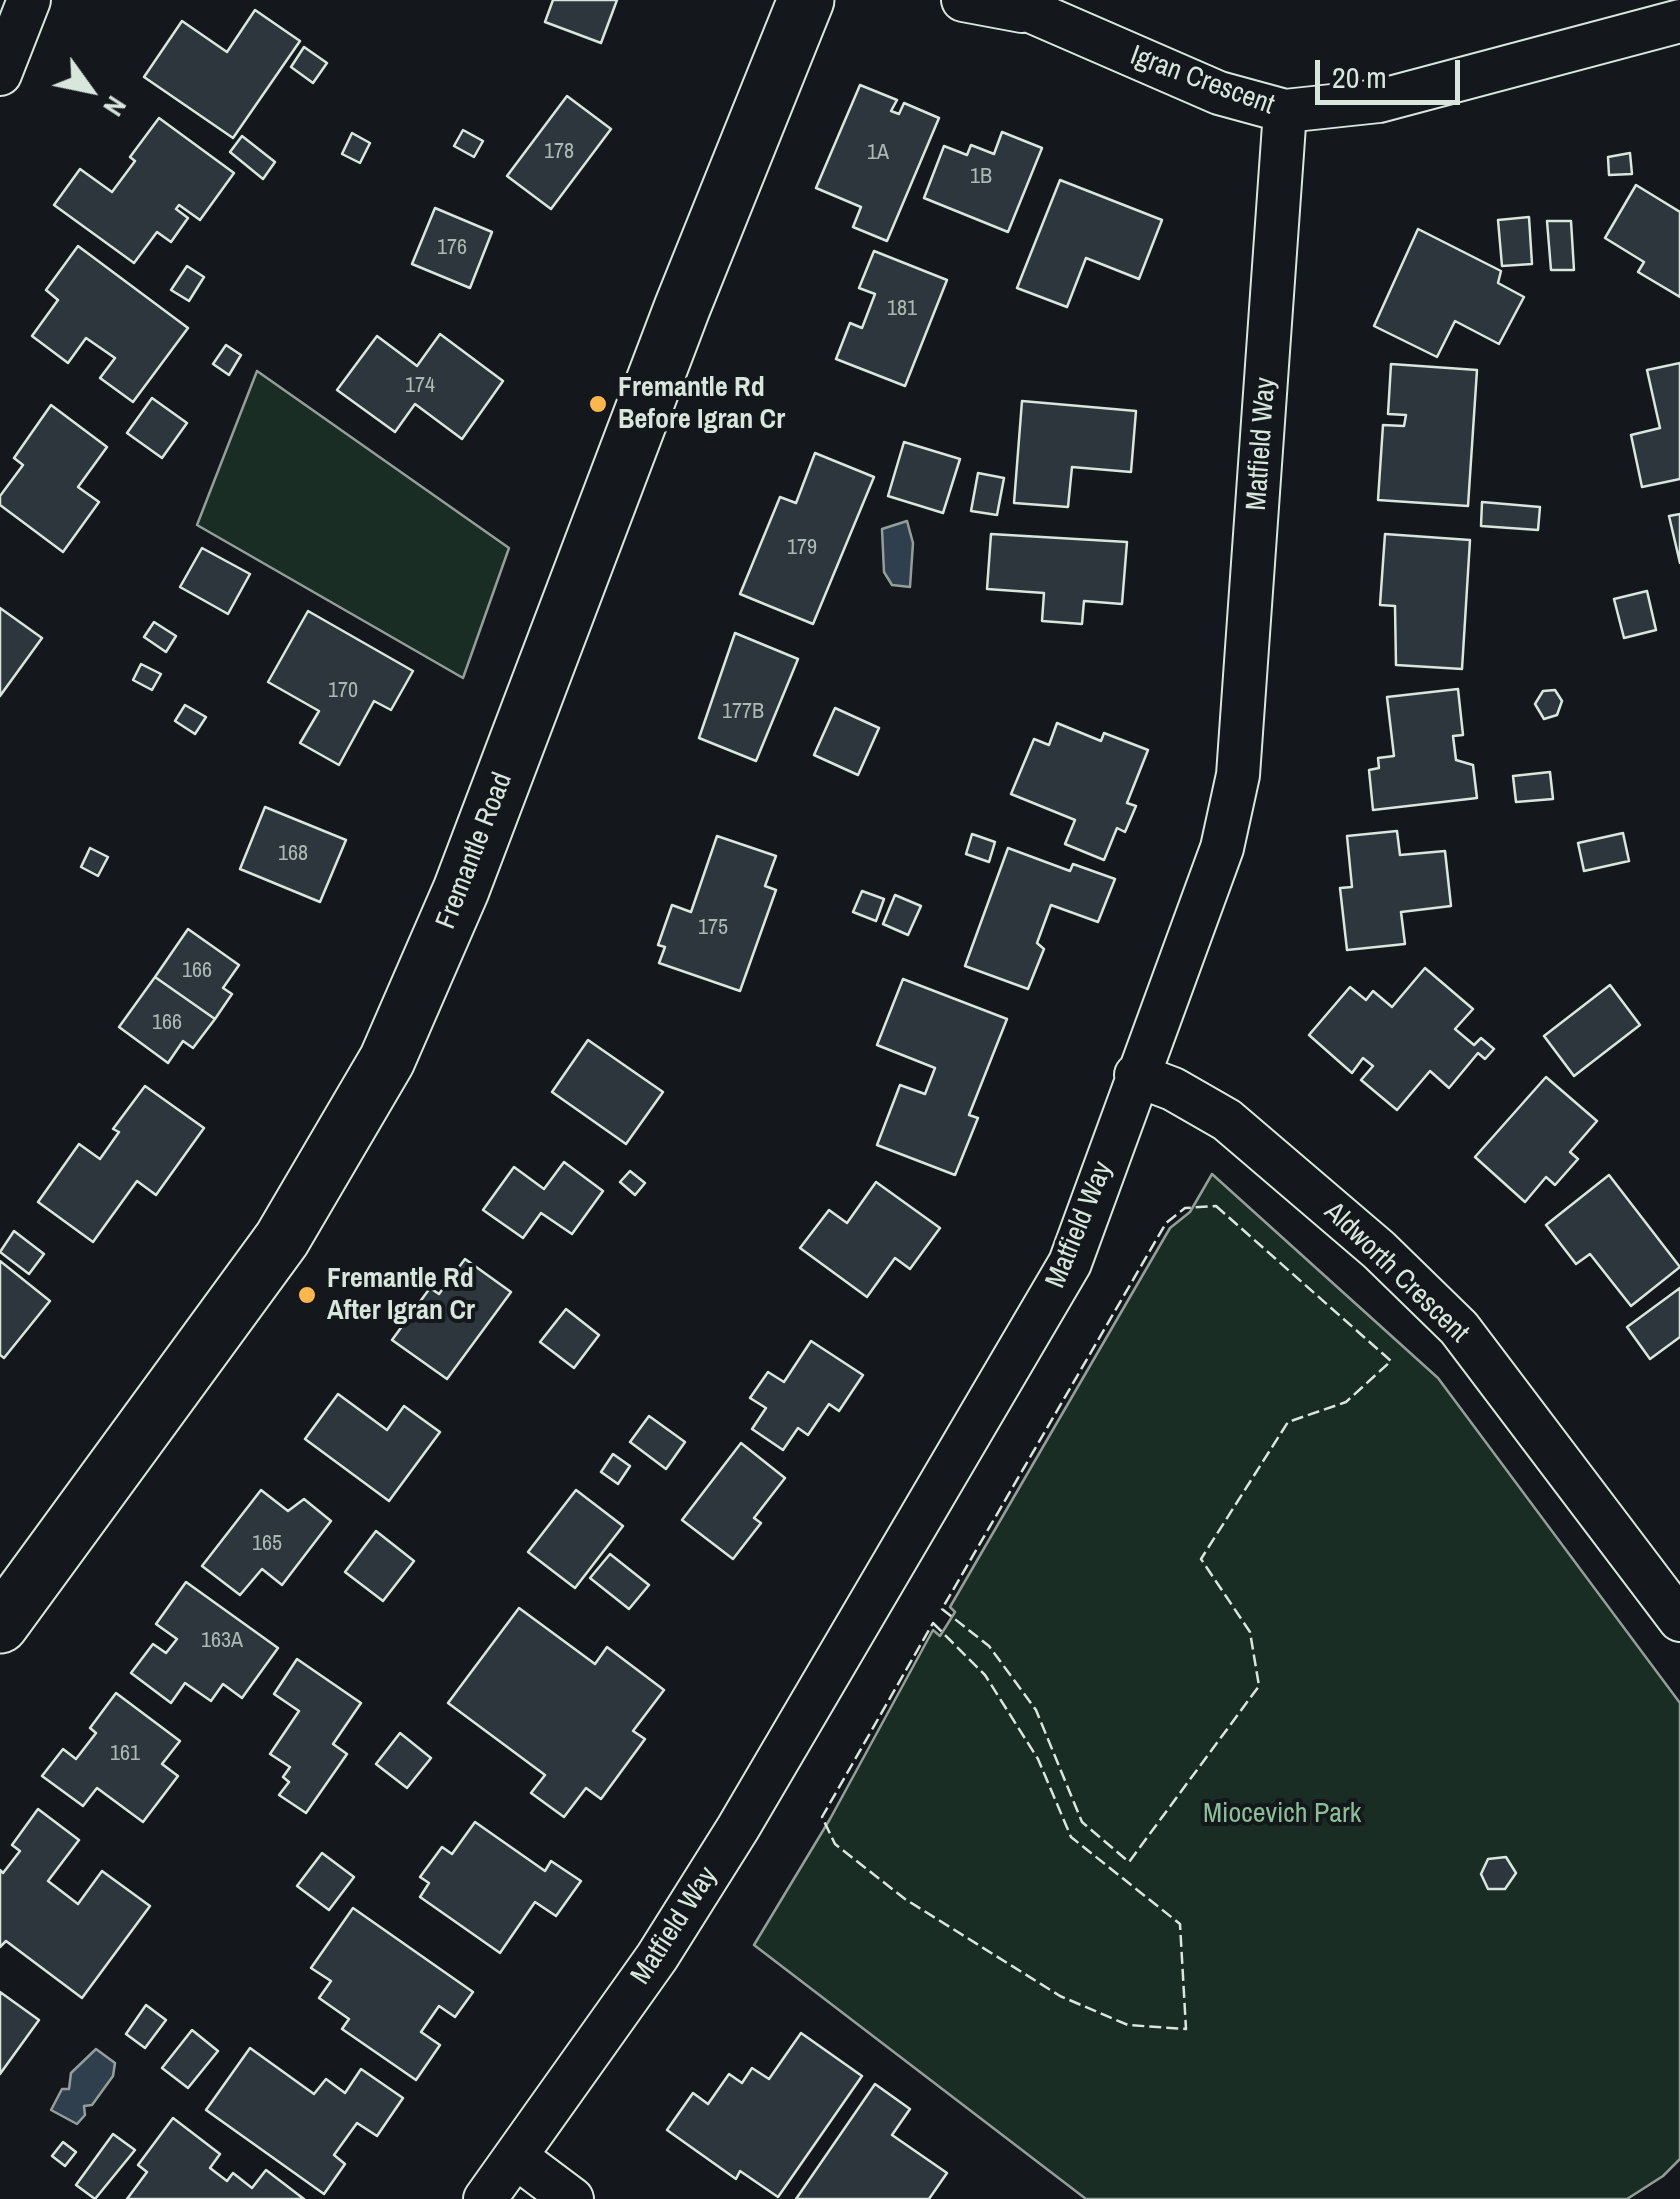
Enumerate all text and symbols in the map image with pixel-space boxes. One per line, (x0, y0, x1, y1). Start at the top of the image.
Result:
street label: Igran Crescent (1126, 39, 1278, 123)
north arrow (40, 40, 140, 140)
scale bar (1320, 40, 1465, 102)
text: 20 m (1332, 57, 1387, 97)
text: N (95, 89, 136, 124)
house number: 178 (544, 139, 574, 165)
house number: 1A (867, 140, 889, 166)
house number: 1B (970, 164, 992, 190)
house number: 176 (437, 235, 467, 261)
house number: 181 (887, 296, 917, 322)
place label: Fremantle Rd Before Igran Cr (618, 371, 785, 437)
house number: 174 (405, 373, 435, 399)
street label: Matfield Way (1241, 376, 1283, 512)
marker: Fremantle Rd Before Igran Cr (587, 393, 609, 415)
house number: 179 (787, 535, 817, 561)
house number: 170 (328, 678, 358, 704)
house number: 177B (722, 699, 764, 725)
street label: Fremantle Road (430, 768, 520, 934)
house number: 168 (278, 841, 308, 867)
house number: 175 (698, 915, 728, 941)
house number: 166 (182, 958, 212, 984)
house number: 166 (152, 1010, 182, 1036)
street label: Matfield Way (1039, 1157, 1121, 1293)
street label: Aldworth Crescent (1317, 1196, 1475, 1350)
place label: Fremantle Rd After Igran Cr (327, 1262, 475, 1328)
marker: Fremantle Rd After Igran Cr (296, 1284, 318, 1306)
house number: 165 (252, 1531, 282, 1557)
house number: 163A (201, 1628, 243, 1654)
house number: 161 (110, 1741, 140, 1767)
park label: Miocevich Park (1203, 1797, 1361, 1831)
street label: Matfield Way (625, 1861, 725, 1991)

